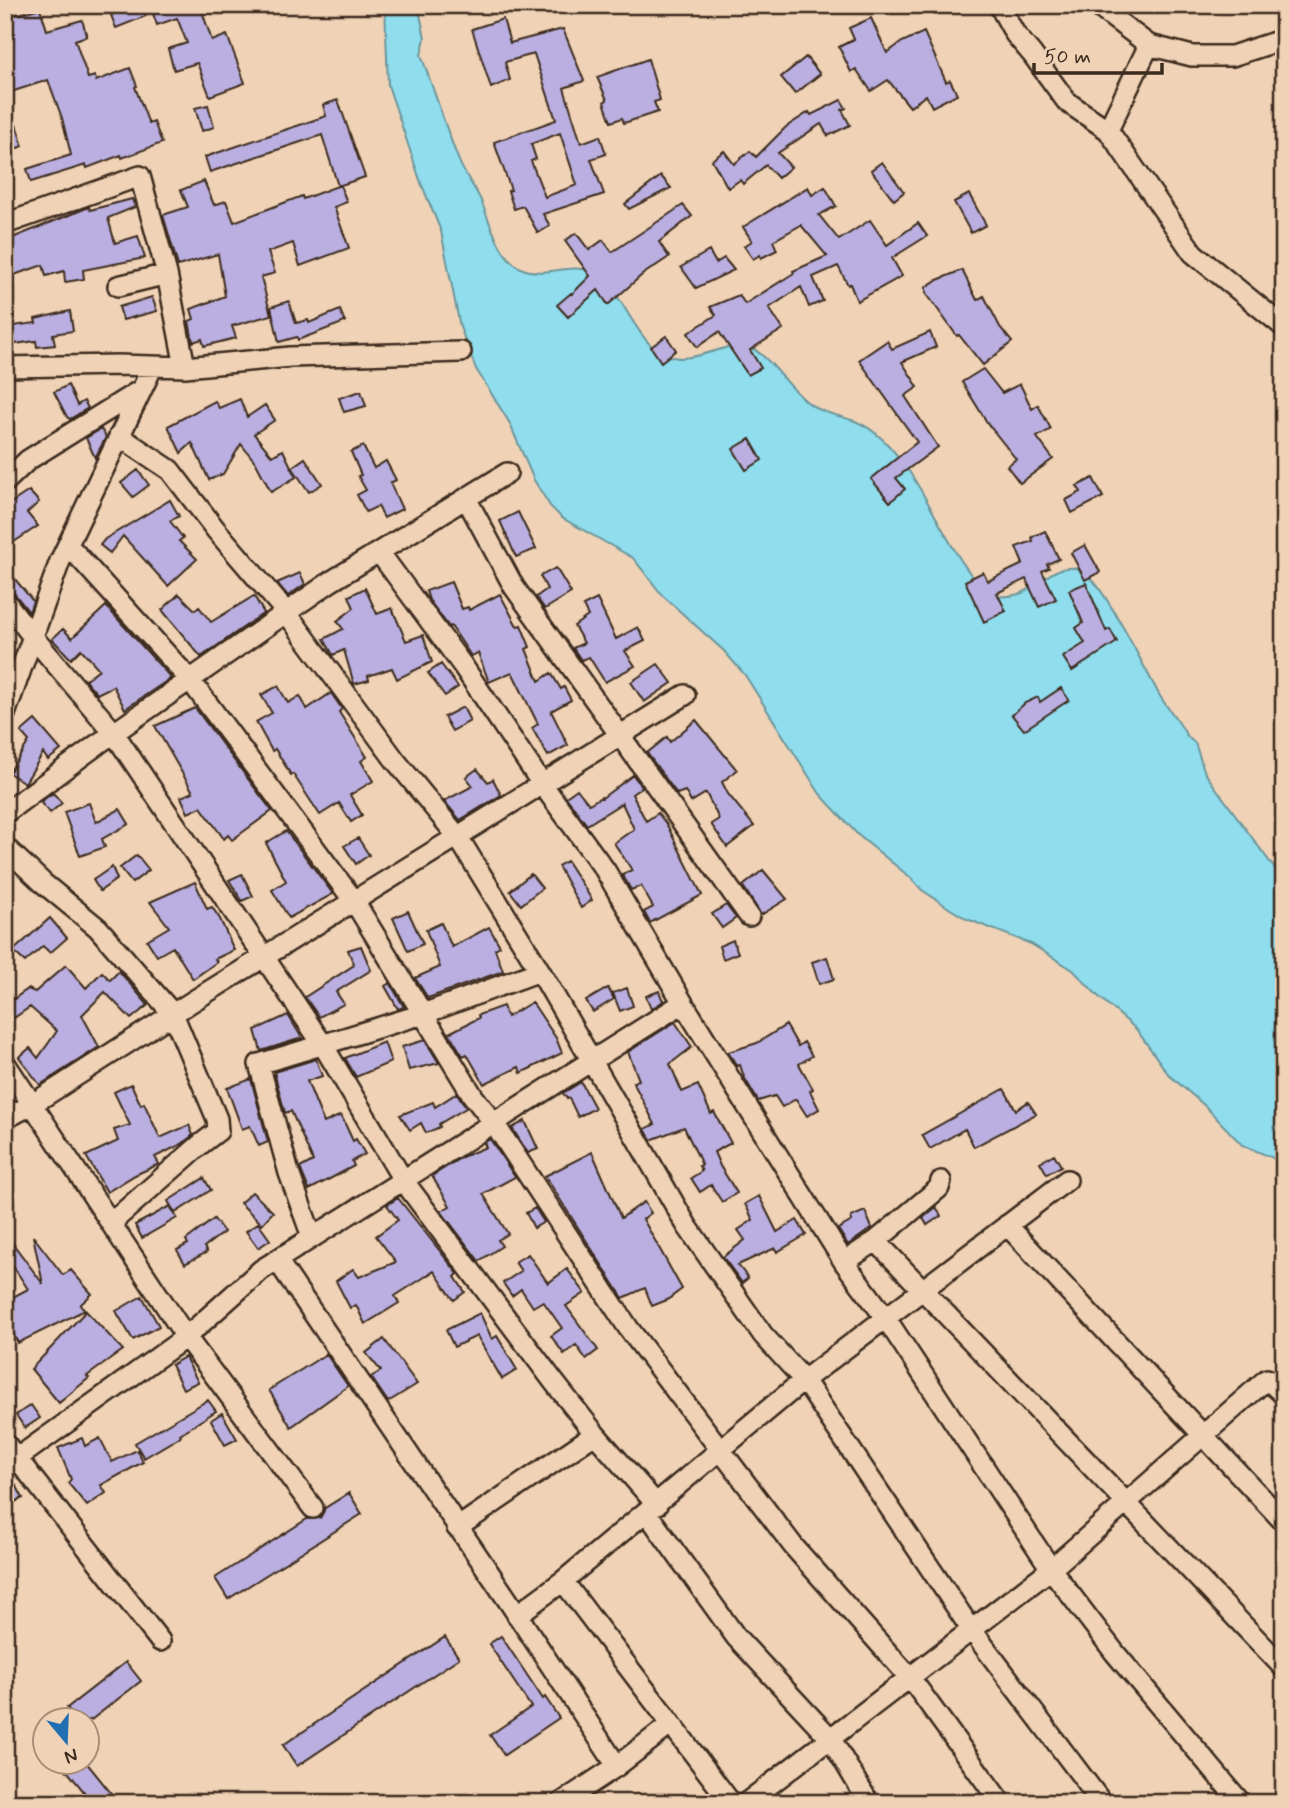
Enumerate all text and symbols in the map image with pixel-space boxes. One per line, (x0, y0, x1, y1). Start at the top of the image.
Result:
scale bar (1034, 32, 1161, 76)
text: 50 m (1044, 43, 1091, 71)
north arrow (32, 1706, 102, 1776)
text: N (61, 1742, 81, 1770)

